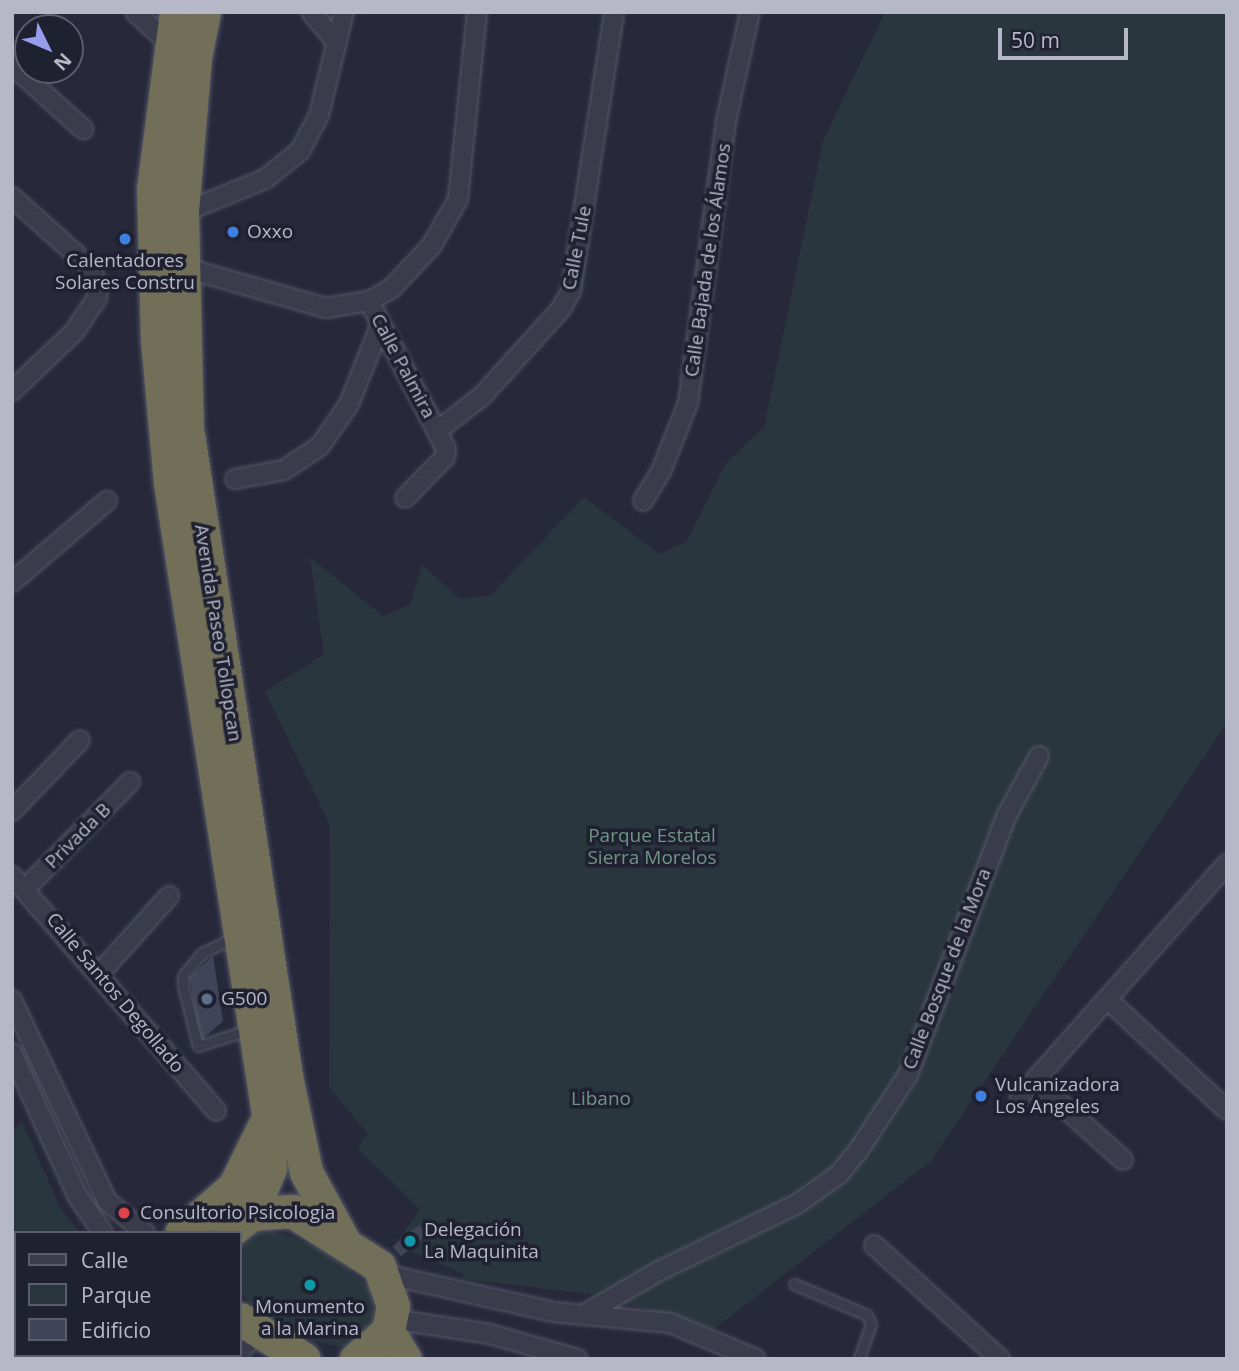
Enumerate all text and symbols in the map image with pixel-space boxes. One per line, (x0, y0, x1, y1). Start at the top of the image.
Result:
north arrow (14, 14, 84, 84)
scale bar (1001, 14, 1130, 58)
text: 50 m (1011, 26, 1060, 54)
text: N (48, 47, 78, 76)
street label: Calle Bajada de los Álamos (680, 142, 736, 378)
street label: Calle Tule (558, 204, 596, 292)
place label: Oxxo (247, 221, 293, 243)
marker: Oxxo (225, 224, 241, 240)
marker: Calentadores Solares Constru (117, 231, 133, 247)
place label: Calentadores Solares Constru (55, 250, 195, 294)
street label: Calle Palmira (366, 310, 440, 422)
street label: Avenida Paseo Tollopcan (190, 523, 246, 743)
street label: Privada B (40, 798, 116, 874)
park label: Parque Estatal Sierra Morelos (587, 825, 717, 869)
street label: Calle Bosque de la Mora (898, 865, 996, 1073)
street label: Calle Santos Degollado (41, 908, 189, 1078)
place label: G500 (221, 988, 267, 1010)
marker: G500 (199, 991, 215, 1007)
place label: Vulcanizadora Los Angeles (995, 1074, 1120, 1118)
park label: Libano (571, 1088, 631, 1110)
marker: Vulcanizadora Los Angeles (973, 1088, 989, 1104)
place label: Consultorio Psicologia (140, 1202, 335, 1224)
marker: Consultorio Psicologia (114, 1203, 134, 1223)
place label: Delegación La Maquinita (424, 1219, 539, 1263)
legend (14, 1231, 242, 1357)
marker: Delegación La Maquinita (402, 1233, 418, 1249)
text: Calle (81, 1246, 128, 1274)
marker: Monumento a la Marina (302, 1277, 318, 1293)
text: Parque (81, 1281, 151, 1309)
place label: Monumento a la Marina (255, 1296, 365, 1340)
text: Edificio (81, 1316, 151, 1344)

